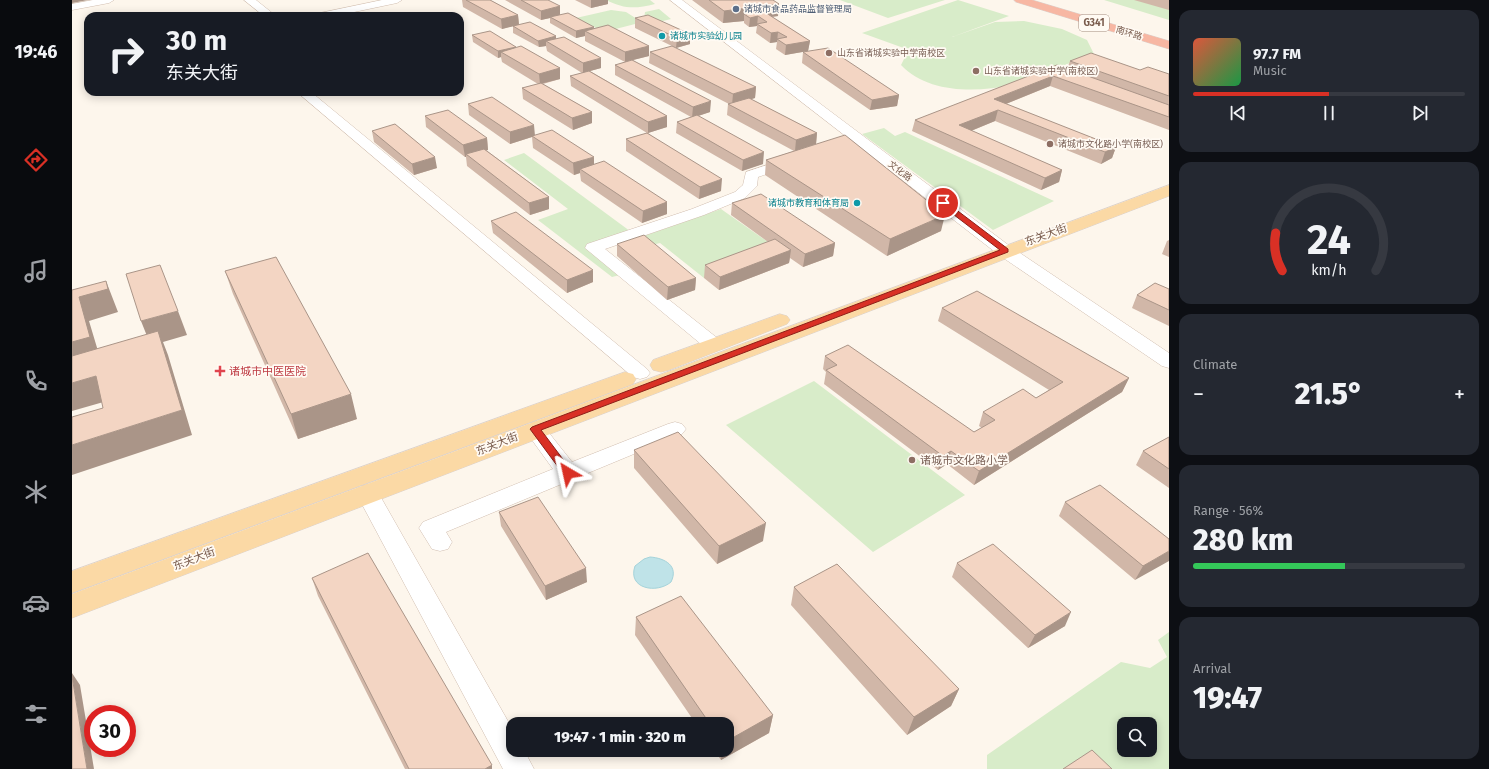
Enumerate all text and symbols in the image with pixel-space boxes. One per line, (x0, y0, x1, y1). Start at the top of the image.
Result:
marker: 诸城市食品药品监督管理局 (731, 4, 741, 14)
place label: 诸城市食品药品监督管理局 (744, 4, 852, 14)
road number: G341 (1079, 15, 1109, 31)
text: 30 m (166, 24, 227, 57)
street label: 南环路 (1115, 24, 1143, 42)
icon: right (100, 28, 152, 80)
marker: 诸城市实验幼儿园 (657, 31, 667, 41)
place label: 诸城市实验幼儿园 (670, 31, 742, 41)
text: 19:46 (15, 41, 57, 63)
text: 97.7 FM (1253, 45, 1301, 63)
place label: 山东省诸城实验中学南校区 (837, 47, 945, 58)
marker: 山东省诸城实验中学南校区 (824, 48, 834, 58)
text: 东关大街 (166, 62, 238, 84)
text: Music (1253, 63, 1287, 78)
place label: 山东省诸城实验中学(南校区) (984, 65, 1098, 76)
marker: 山东省诸城实验中学(南校区) (971, 66, 981, 76)
icon: previous (1227, 102, 1249, 124)
icon: pause (1318, 102, 1340, 124)
icon: next (1409, 102, 1431, 124)
place label: 诸城市文化路小学(南校区) (1058, 138, 1163, 149)
marker: 诸城市文化路小学(南校区) (1045, 139, 1055, 149)
icon: directions (22, 146, 50, 174)
street label: 文化路 (886, 158, 914, 183)
pin (926, 186, 960, 220)
icon: arrive (932, 192, 954, 214)
place label: 诸城市教育和体育局 (768, 198, 849, 208)
marker: 诸城市教育和体育局 (852, 198, 862, 208)
text: 24 (1307, 214, 1351, 264)
street label: 东关大街 (1023, 221, 1069, 249)
icon: music (22, 257, 50, 285)
text: km/h (1311, 261, 1347, 278)
text: Climate (1193, 357, 1237, 372)
marker: 诸城市中医医院 (214, 365, 226, 377)
place label: 诸城市中医医院 (229, 365, 306, 378)
icon: phone (22, 367, 50, 395)
text: 21.5° (1295, 376, 1363, 412)
text: − (1193, 381, 1204, 408)
text: + (1454, 381, 1465, 408)
street label: 东关大街 (474, 430, 520, 458)
position arrow (547, 452, 589, 494)
place label: 诸城市文化路小学 (920, 454, 1008, 467)
marker: 诸城市文化路小学 (907, 455, 917, 465)
icon: climate (22, 478, 50, 506)
text: Range · 56% (1193, 503, 1263, 518)
text: 280 km (1193, 522, 1293, 558)
street label: 东关大街 (171, 545, 217, 573)
icon: car (22, 589, 50, 617)
text: Arrival (1193, 661, 1231, 676)
text: 19:47 (1193, 680, 1262, 716)
icon: filters (22, 700, 50, 728)
speed limit sign: 30 (84, 705, 136, 757)
map controls (1117, 717, 1157, 757)
button: search (1117, 717, 1157, 757)
text: 19:47 · 1 min · 320 m (554, 728, 686, 746)

